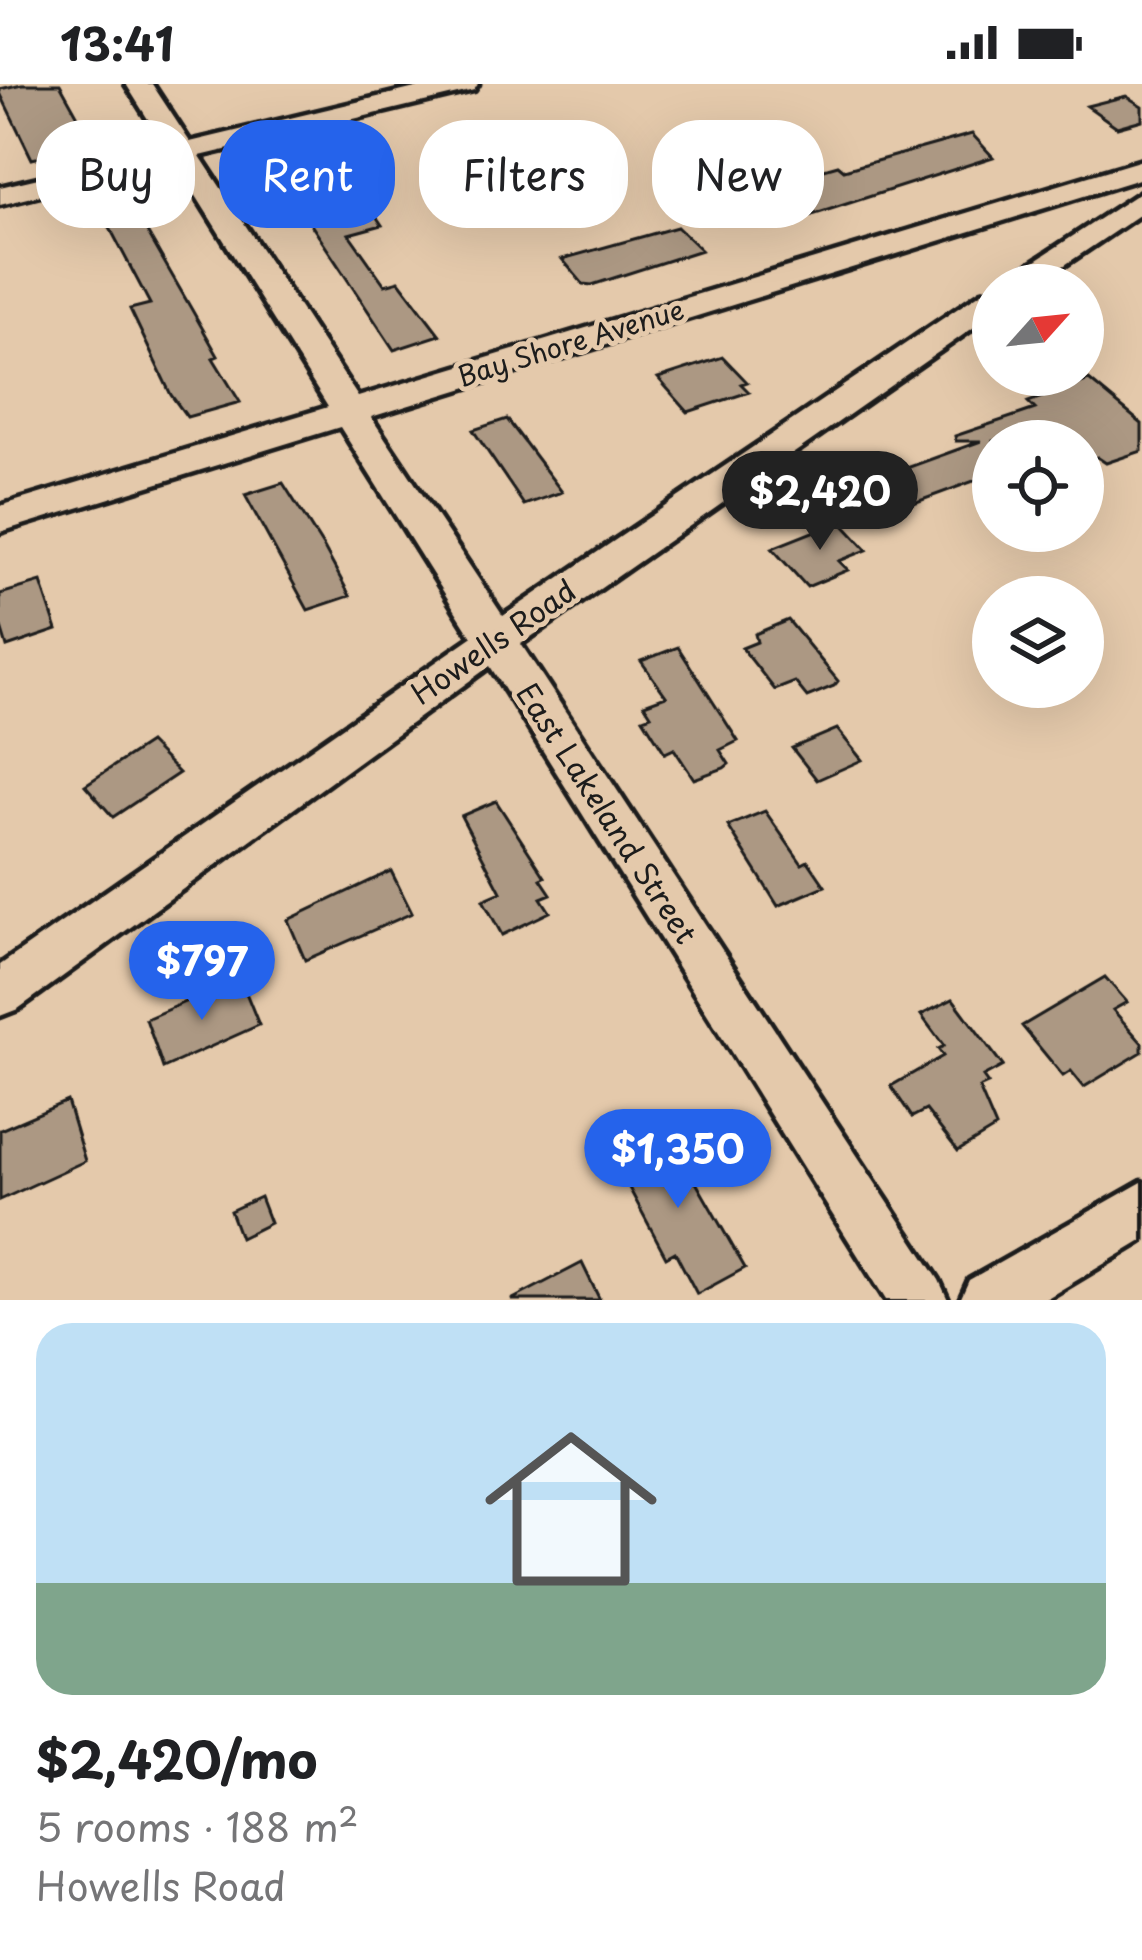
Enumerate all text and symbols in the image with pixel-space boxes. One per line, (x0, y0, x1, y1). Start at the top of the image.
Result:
text: 13:41 (60, 8, 174, 76)
chip: Buy (36, 120, 195, 228)
chip: Rent (219, 120, 395, 228)
chip: Filters (419, 120, 628, 228)
chip: New (652, 120, 824, 228)
north arrow (972, 264, 1104, 396)
map controls (972, 264, 1104, 708)
street label: Bay Shore Avenue (452, 288, 689, 396)
button: locate (972, 420, 1104, 552)
pin: $2,420 (722, 451, 918, 553)
text: $2,420 (749, 460, 891, 519)
street label: Howells Road (401, 567, 584, 715)
button: layers (972, 576, 1104, 708)
street label: East Lakeland Street (507, 673, 710, 952)
pin: $797 (131, 921, 273, 1023)
text: $797 (156, 930, 248, 989)
pin: $1,350 (580, 1109, 776, 1211)
text: $1,350 (611, 1118, 745, 1177)
icon: home (463, 1401, 679, 1617)
text: $2,420/mo (36, 1719, 318, 1796)
text: 5 rooms · 188 m² (36, 1796, 359, 1855)
text: Howells Road (36, 1855, 286, 1914)

